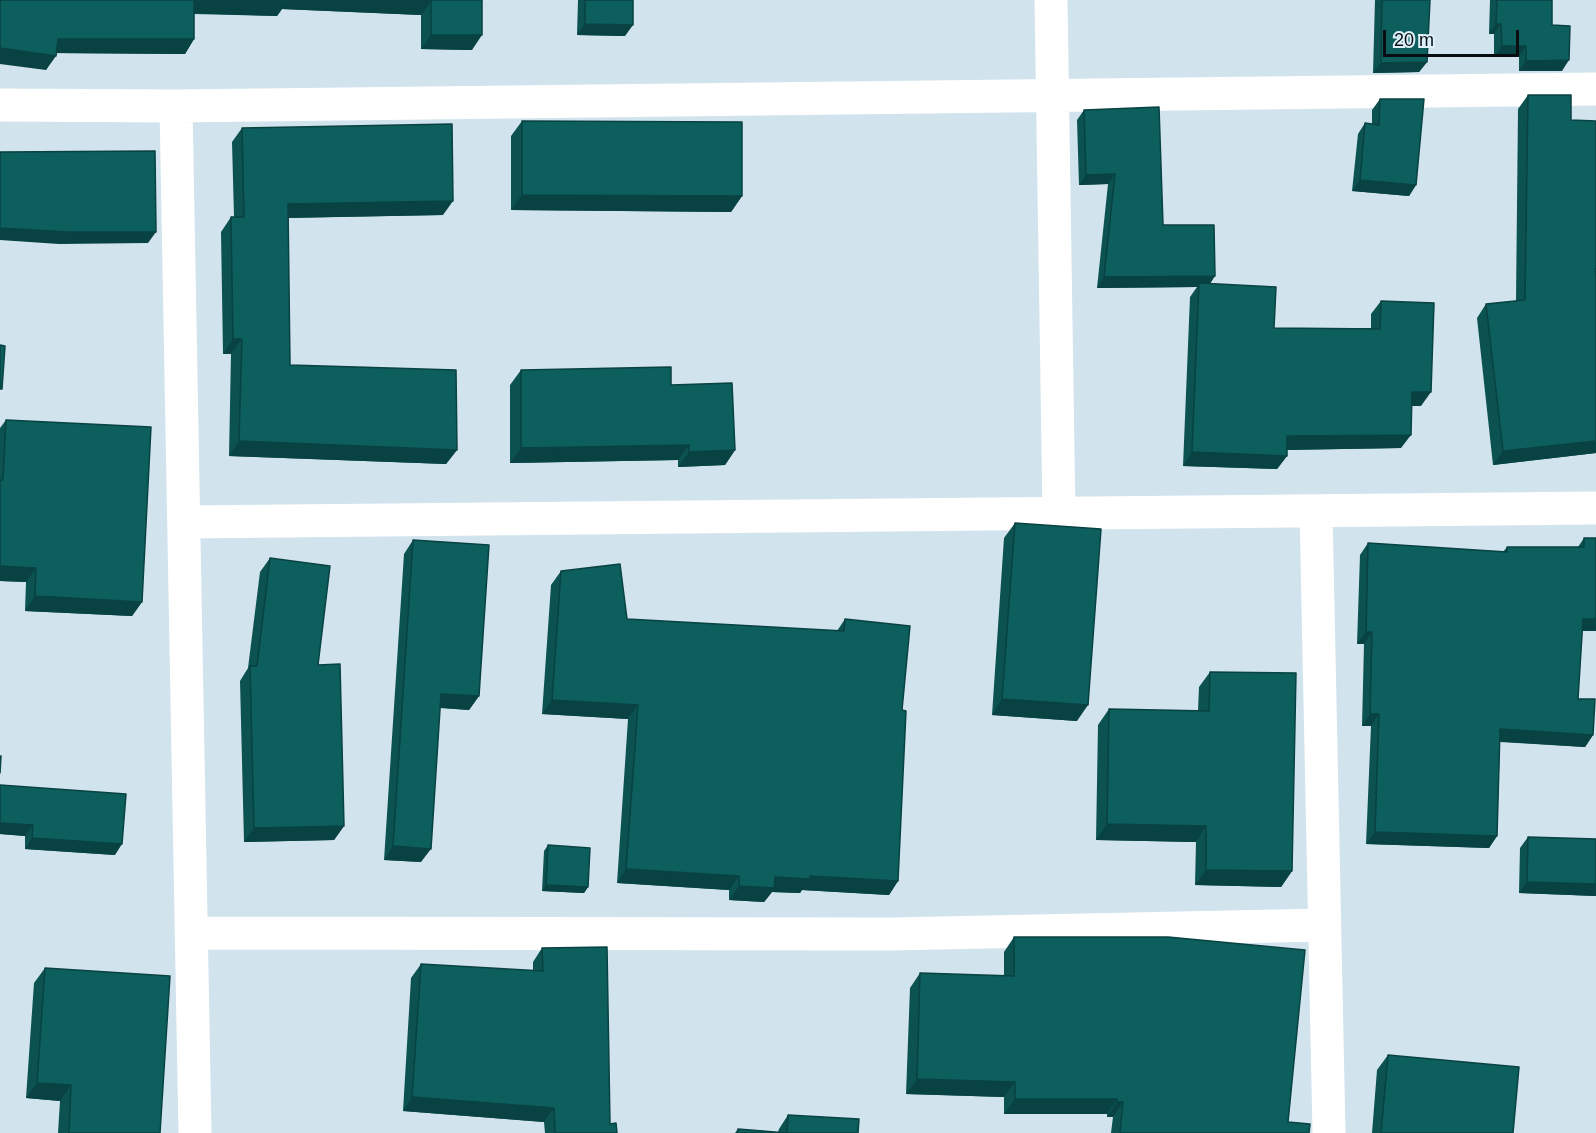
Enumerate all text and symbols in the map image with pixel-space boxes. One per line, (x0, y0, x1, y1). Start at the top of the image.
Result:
scale bar (1386, 18, 1522, 56)
text: 20 m (1394, 30, 1434, 50)

